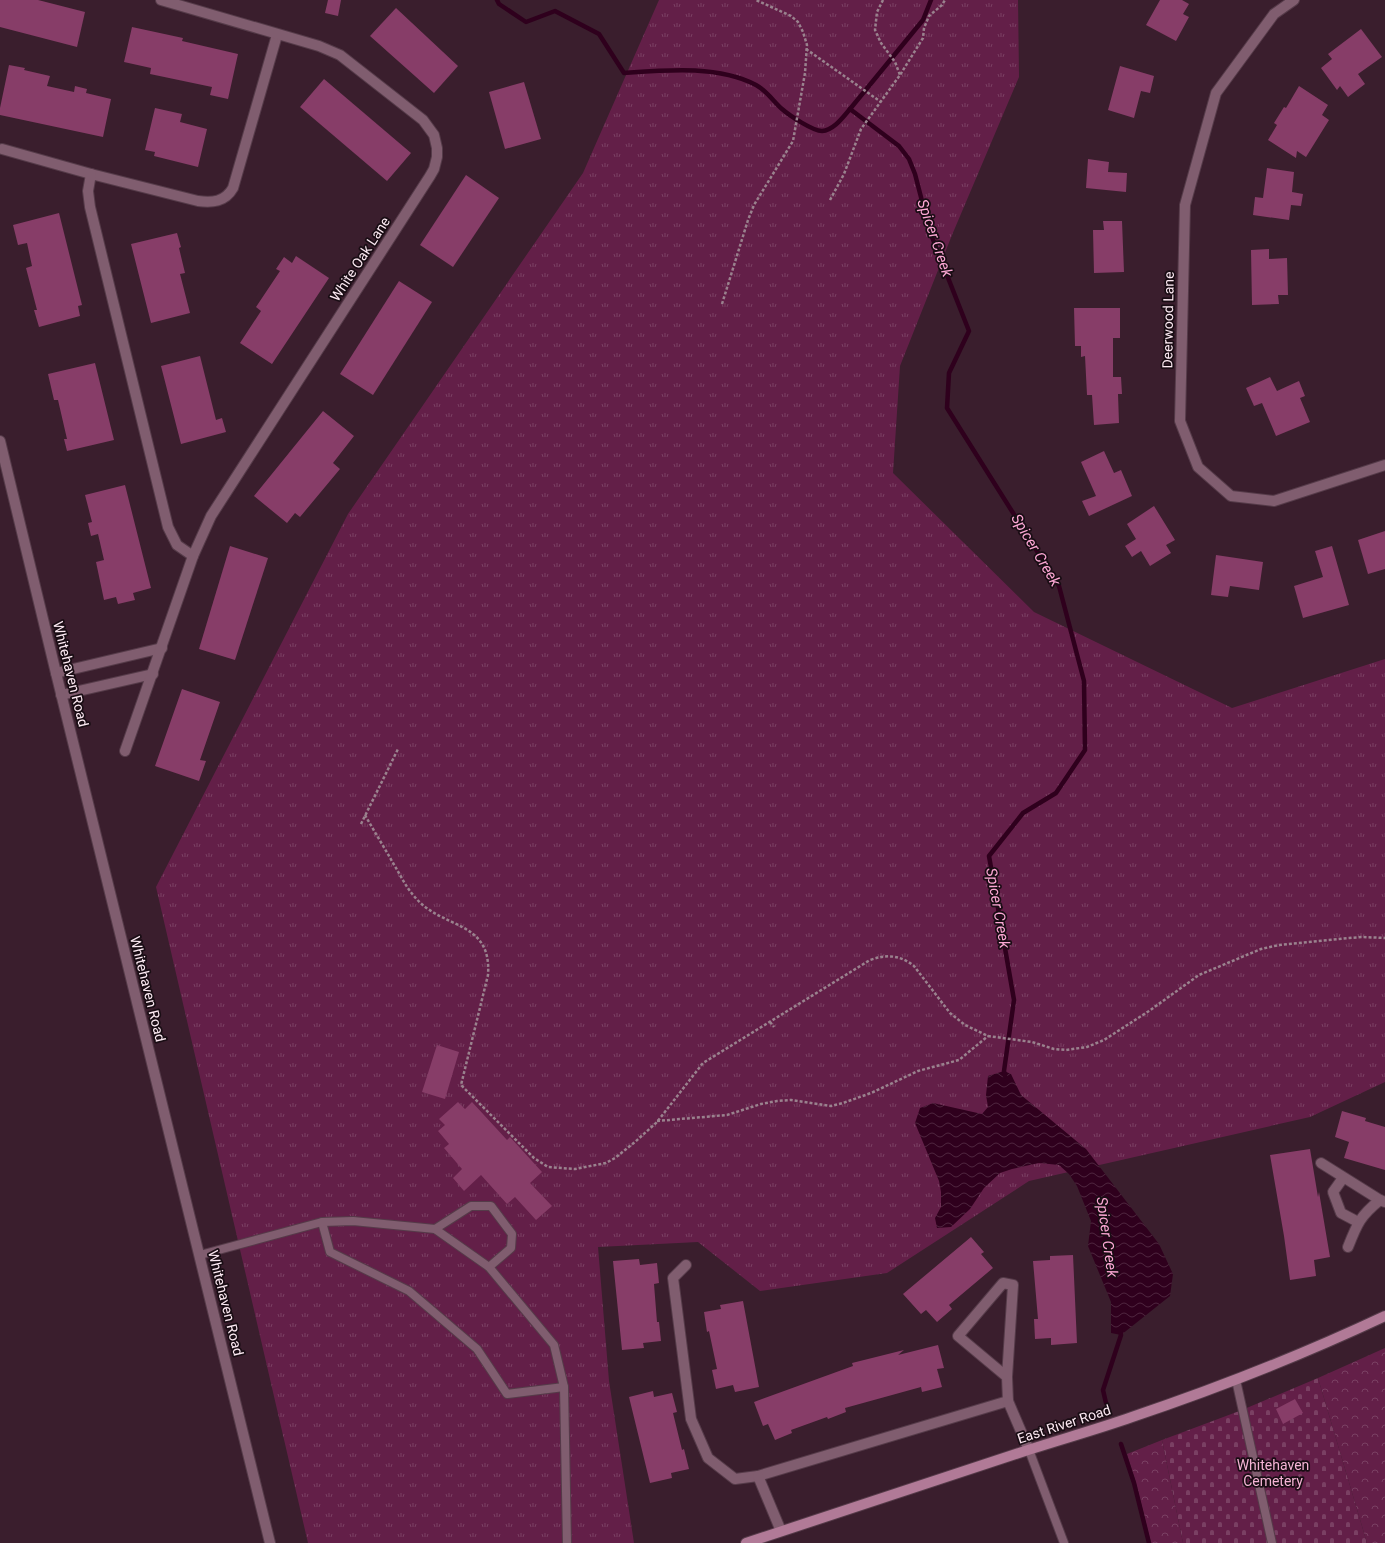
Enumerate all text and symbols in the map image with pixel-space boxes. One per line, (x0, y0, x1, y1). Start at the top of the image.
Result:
water label: Spicer Creek (913, 197, 957, 280)
street label: White Oak Lane (327, 214, 393, 304)
street label: Deerwood Lane (1159, 271, 1177, 369)
water label: Spicer Creek (1007, 510, 1065, 590)
street label: Whitehaven Road (50, 620, 92, 728)
water label: Spicer Creek (982, 866, 1014, 950)
street label: Whitehaven Road (127, 935, 169, 1043)
water label: Spicer Creek (1092, 1195, 1122, 1279)
street label: Whitehaven Road (205, 1249, 247, 1357)
street label: East River Road (1015, 1401, 1113, 1447)
park label: Whitehaven Cemetery (1237, 1457, 1309, 1489)

